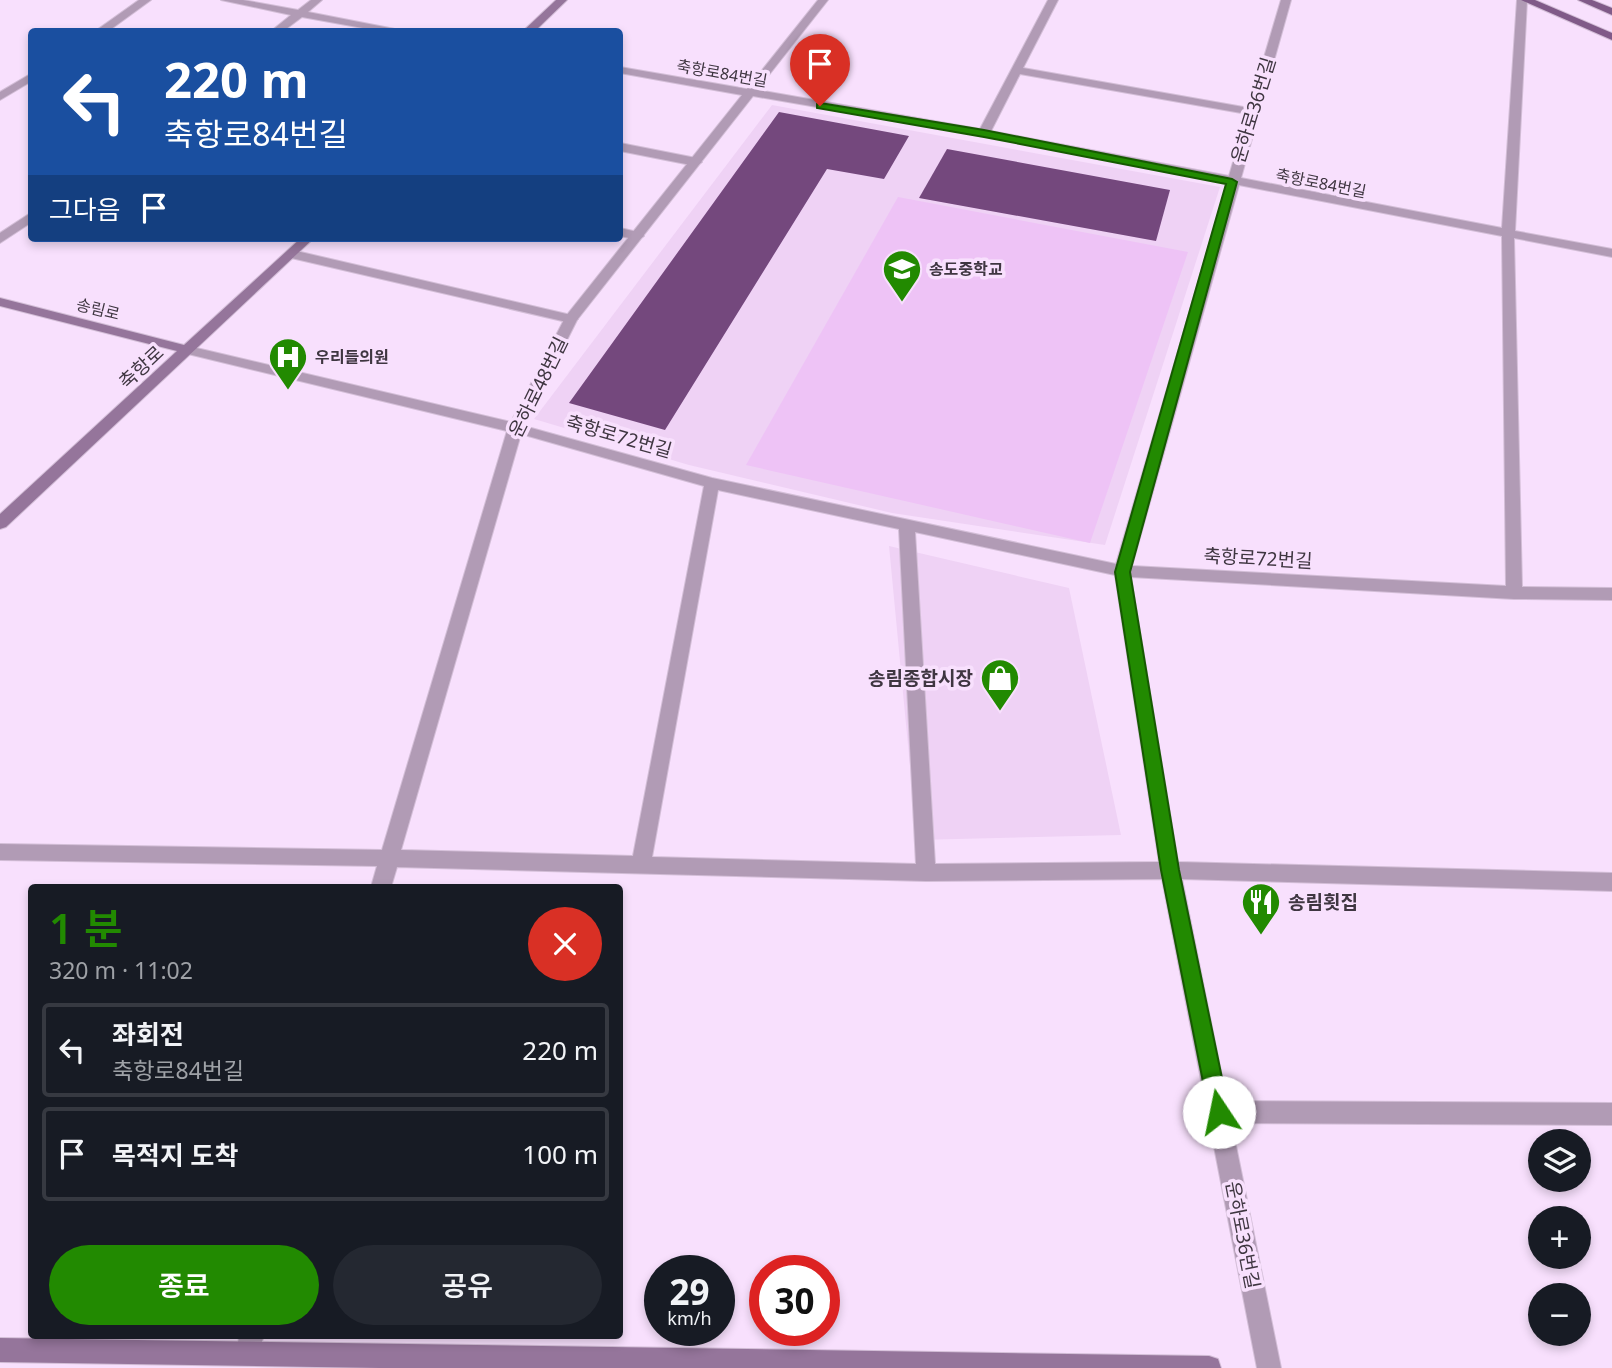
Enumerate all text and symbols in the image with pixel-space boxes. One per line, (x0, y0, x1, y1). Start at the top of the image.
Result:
pin (790, 34, 850, 106)
icon: arrive (801, 45, 839, 83)
text: 220 m (164, 46, 309, 112)
street label: 축항로84번길 (675, 54, 769, 92)
street label: 운하로36번길 (1225, 54, 1281, 166)
icon: left (49, 56, 140, 147)
text: 축항로84번길 (164, 112, 348, 155)
street label: 축항로84번길 (1274, 163, 1368, 203)
icon: arrive (135, 189, 173, 227)
text: 그다음 (49, 191, 121, 227)
school or university icon: 송도중학교 (881, 248, 923, 303)
place label: 송도중학교 (929, 258, 1003, 280)
street label: 송림로 (74, 293, 122, 325)
street label: 운하로48번길 (502, 332, 574, 442)
hospital icon: 우리들의원 (267, 336, 309, 391)
street label: 축항로 (113, 340, 169, 394)
place label: 우리들의원 (315, 346, 389, 368)
street label: 축항로72번길 (563, 408, 675, 464)
street label: 축항로72번길 (1203, 542, 1313, 574)
shop icon: 송림종합시장 (979, 657, 1021, 712)
place label: 송림종합시장 (868, 665, 973, 691)
restaurant icon: 송림횟집 (1240, 881, 1282, 936)
place label: 송림횟집 (1288, 889, 1358, 915)
text: 1 분 (49, 899, 123, 956)
button: close (528, 907, 602, 981)
text: 320 m · 11:02 (49, 954, 193, 986)
text: 좌회전 (112, 1016, 184, 1052)
icon: left (53, 1031, 91, 1069)
text: 220 m (522, 1032, 598, 1068)
text: 축항로84번길 (112, 1054, 244, 1086)
position arrow (1182, 1075, 1256, 1149)
map controls (1528, 1129, 1591, 1346)
button: layers (1528, 1129, 1591, 1192)
icon: arrive (53, 1135, 91, 1173)
text: 100 m (522, 1136, 598, 1172)
text: 목적지 도착 (112, 1137, 238, 1173)
street label: 운하로36번길 (1220, 1179, 1266, 1291)
button: + (1528, 1206, 1591, 1269)
button: 종료 (49, 1245, 319, 1325)
button: 공유 (333, 1245, 602, 1325)
speed limit sign: 30 (749, 1255, 840, 1346)
text: 29 (669, 1268, 710, 1315)
button: − (1528, 1283, 1591, 1346)
text: km/h (667, 1306, 712, 1330)

